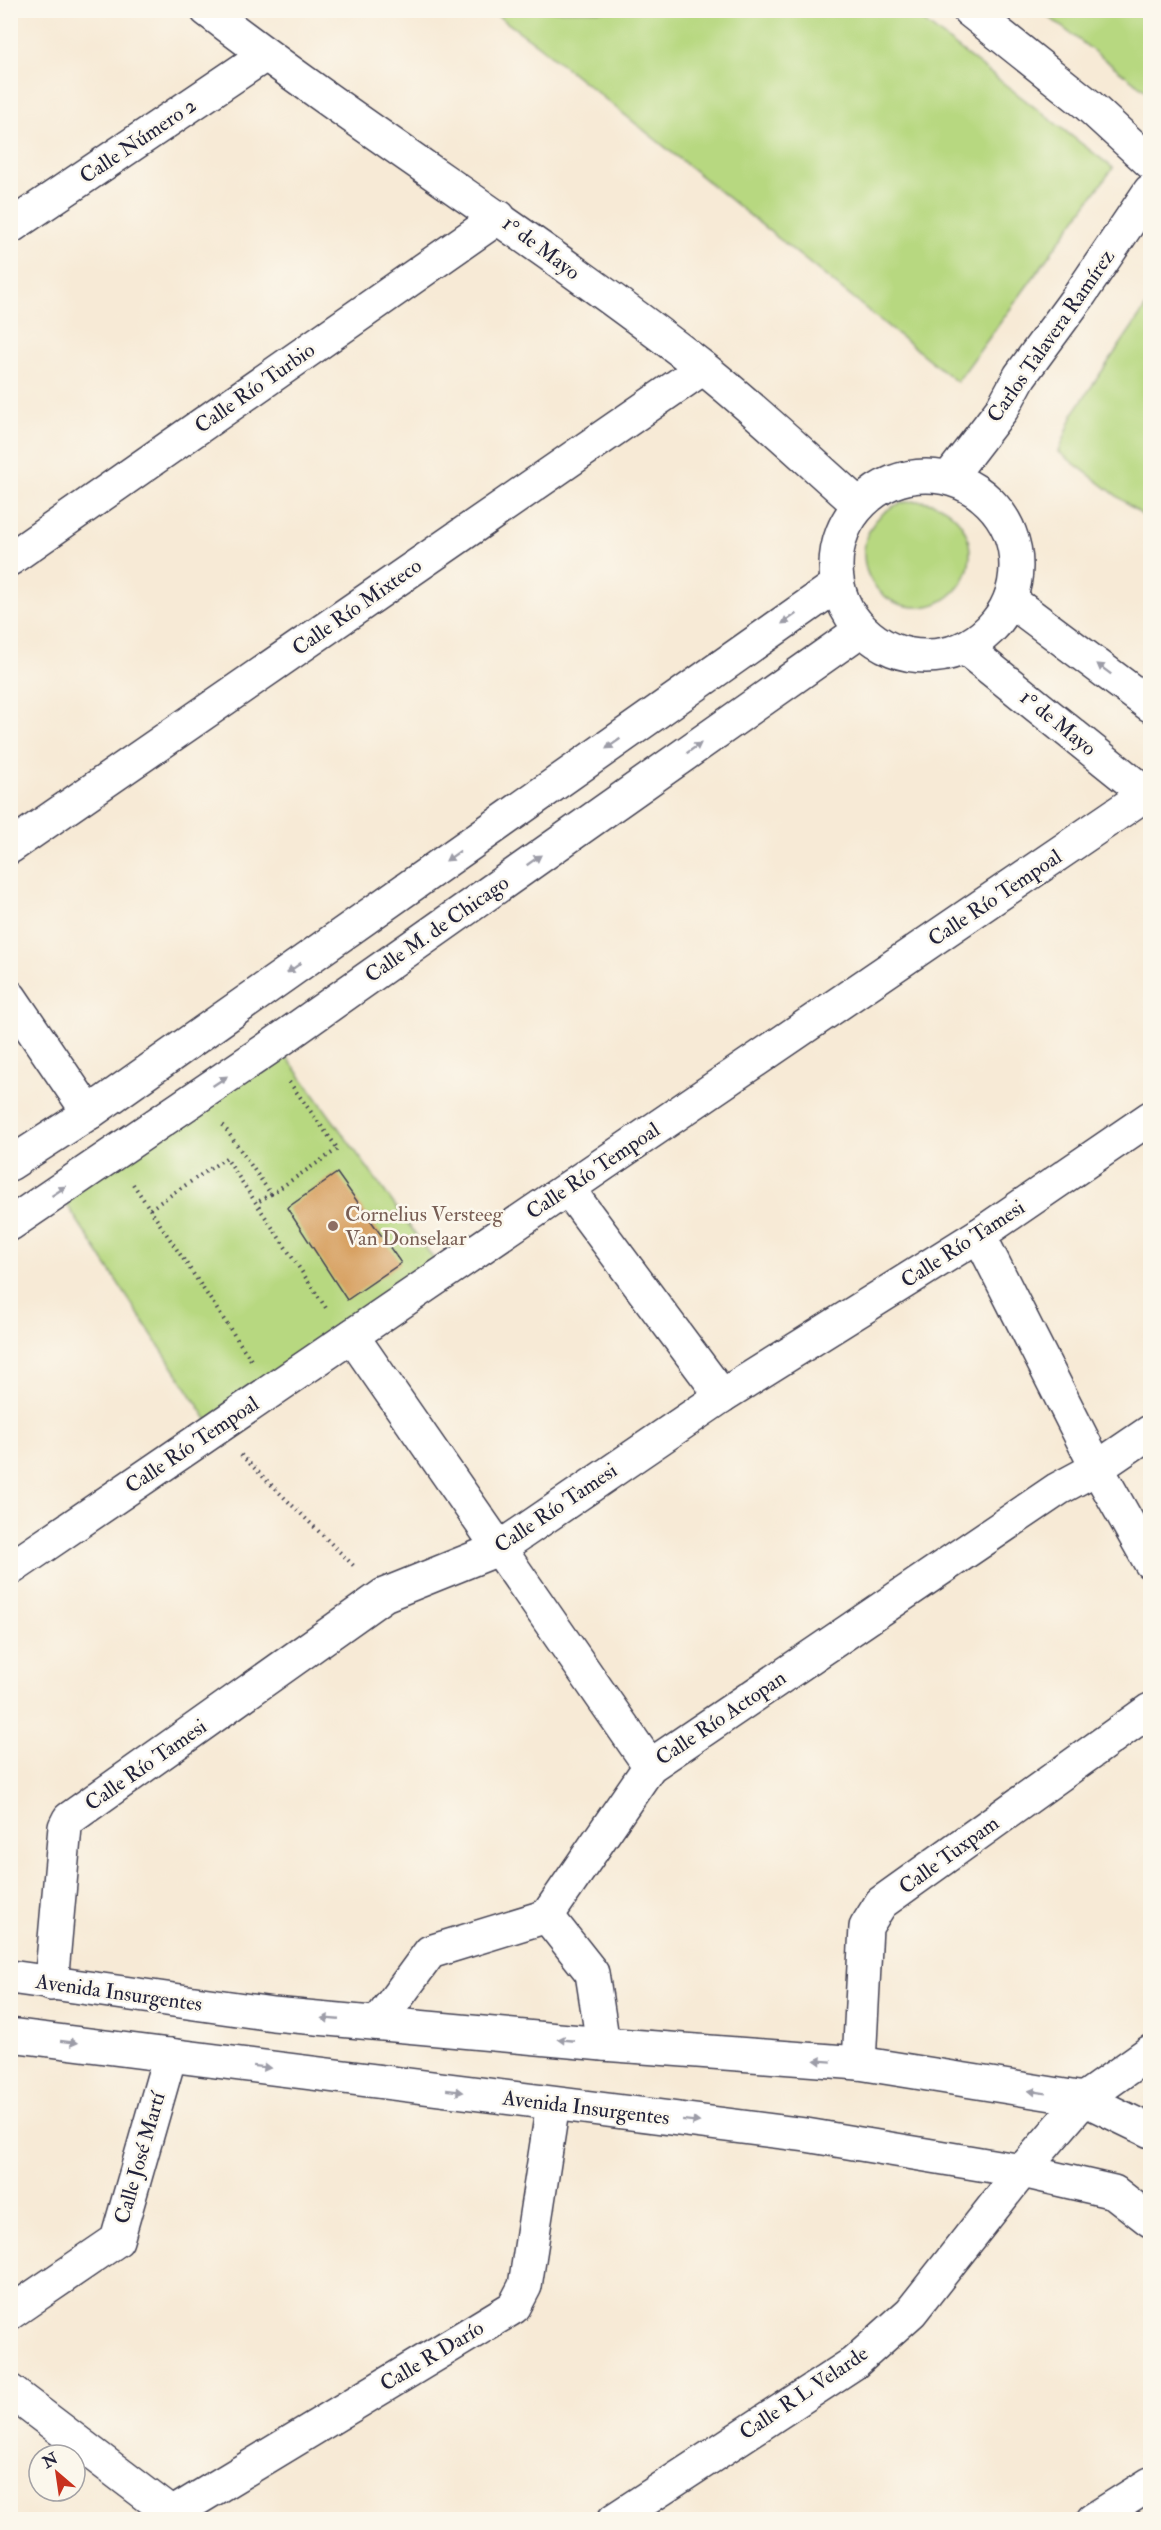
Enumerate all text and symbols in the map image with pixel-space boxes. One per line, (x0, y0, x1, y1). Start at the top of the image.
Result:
street label: Calle Número 2 (75, 92, 201, 190)
street label: 1° de Mayo (497, 210, 585, 286)
street label: Carlos Talavera Ramírez (981, 244, 1121, 428)
street label: Calle Río Turbio (190, 337, 320, 439)
street label: Calle Río Mixteco (287, 552, 427, 662)
one-way arrow (782, 613, 798, 625)
one-way arrow (1096, 664, 1111, 676)
street label: 1° de Mayo (1014, 684, 1102, 762)
one-way arrow (605, 738, 621, 750)
one-way arrow (685, 742, 701, 754)
street label: Calle Río Tempoal (923, 843, 1068, 953)
one-way arrow (446, 850, 462, 862)
one-way arrow (526, 854, 542, 866)
street label: Calle M. de Chicago (360, 869, 514, 989)
one-way arrow (286, 962, 302, 973)
one-way arrow (212, 1076, 228, 1087)
street label: Calle Río Tempoal (521, 1116, 666, 1226)
one-way arrow (51, 1186, 67, 1197)
street label: Calle Río Tamesi (896, 1194, 1030, 1294)
place label: Cornelius Versteeg Van Donselaar (345, 1201, 504, 1252)
marker: Cornelius Versteeg Van Donselaar (326, 1219, 340, 1233)
street label: Calle Río Tempoal (120, 1390, 265, 1500)
street label: Calle Río Tamesi (489, 1457, 623, 1559)
street label: Calle Río Actopan (651, 1664, 792, 1772)
street label: Calle Río Tamesi (80, 1713, 212, 1817)
street label: Calle Tuxpam (894, 1810, 1004, 1900)
street label: Avenida Insurgentes (33, 1968, 204, 2018)
one-way arrow (320, 2014, 339, 2024)
one-way arrow (556, 2035, 575, 2045)
one-way arrow (59, 2038, 78, 2047)
one-way arrow (813, 2056, 832, 2065)
one-way arrow (253, 2062, 272, 2071)
street label: Avenida Insurgentes (500, 2084, 671, 2132)
one-way arrow (446, 2087, 465, 2096)
one-way arrow (1027, 2087, 1046, 2096)
street label: Calle José Martí (108, 2088, 172, 2227)
one-way arrow (681, 2116, 700, 2125)
street label: Calle R Darío (375, 2314, 489, 2398)
street label: Calle R L Velarde (734, 2340, 874, 2446)
north arrow (27, 2443, 87, 2503)
text: N (38, 2448, 62, 2473)

